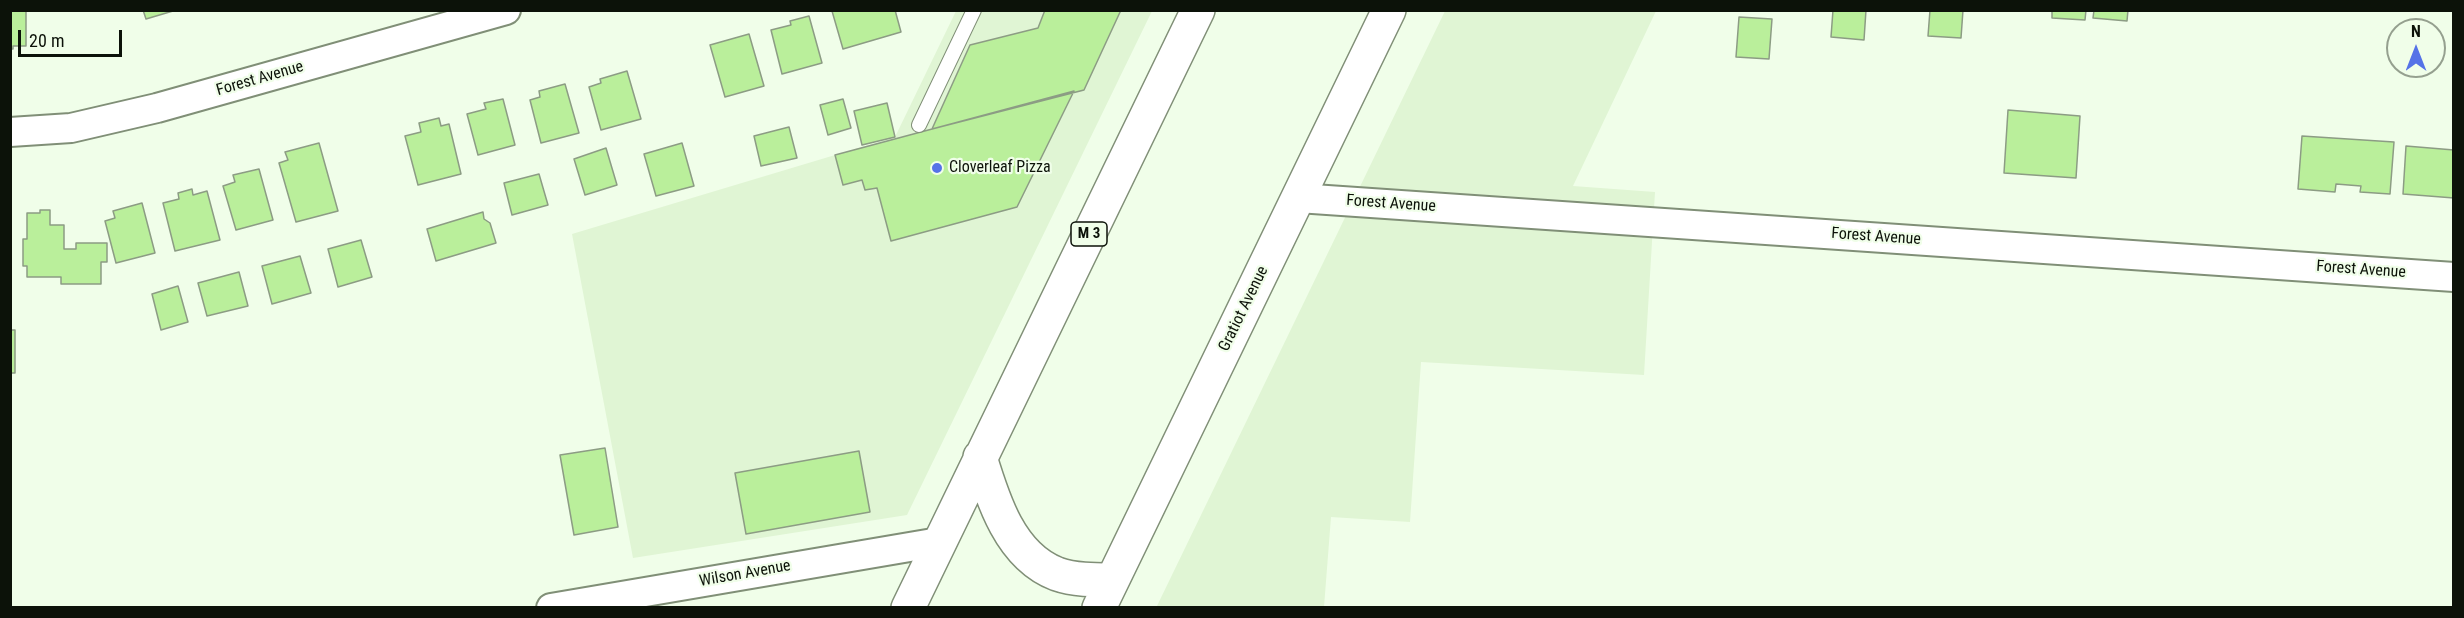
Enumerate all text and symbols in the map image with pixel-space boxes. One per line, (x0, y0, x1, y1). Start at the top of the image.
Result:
scale bar (21, 18, 124, 56)
north arrow (2386, 18, 2446, 78)
text: N (2411, 22, 2421, 41)
text: 20 m (29, 30, 64, 51)
street label: Forest Avenue (214, 57, 306, 101)
place label: Cloverleaf Pizza (949, 158, 1051, 178)
marker: Cloverleaf Pizza (930, 161, 944, 175)
street label: Forest Avenue (1346, 191, 1436, 217)
road number: M 3 (1071, 222, 1107, 246)
street label: Forest Avenue (1831, 224, 1921, 250)
street label: Forest Avenue (2316, 257, 2406, 283)
street label: Gratiot Avenue (1215, 263, 1273, 355)
street label: Wilson Avenue (698, 557, 792, 591)

